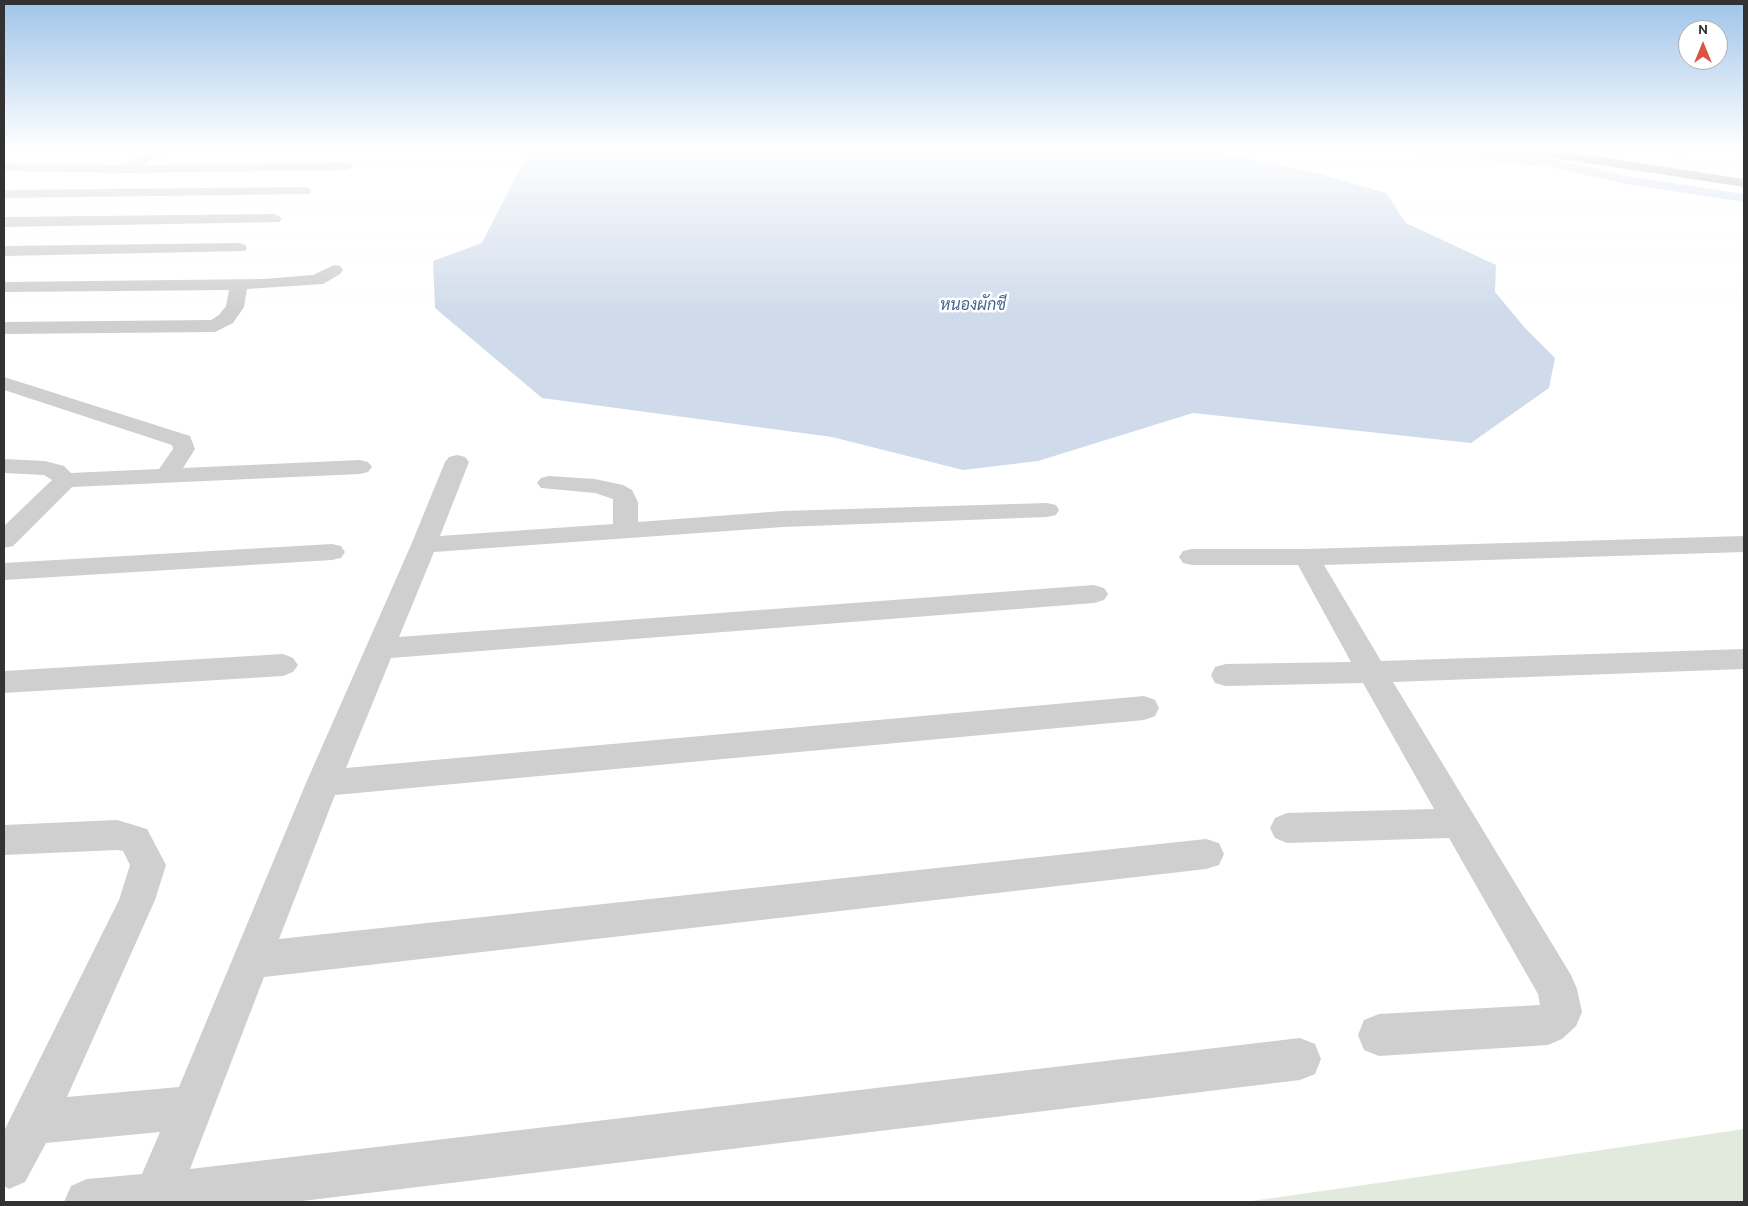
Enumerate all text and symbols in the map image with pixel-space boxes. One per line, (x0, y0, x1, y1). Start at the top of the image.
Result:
north arrow (1678, 20, 1728, 70)
text: N (1698, 22, 1708, 39)
water label: หนองผักชี (940, 297, 1006, 317)

